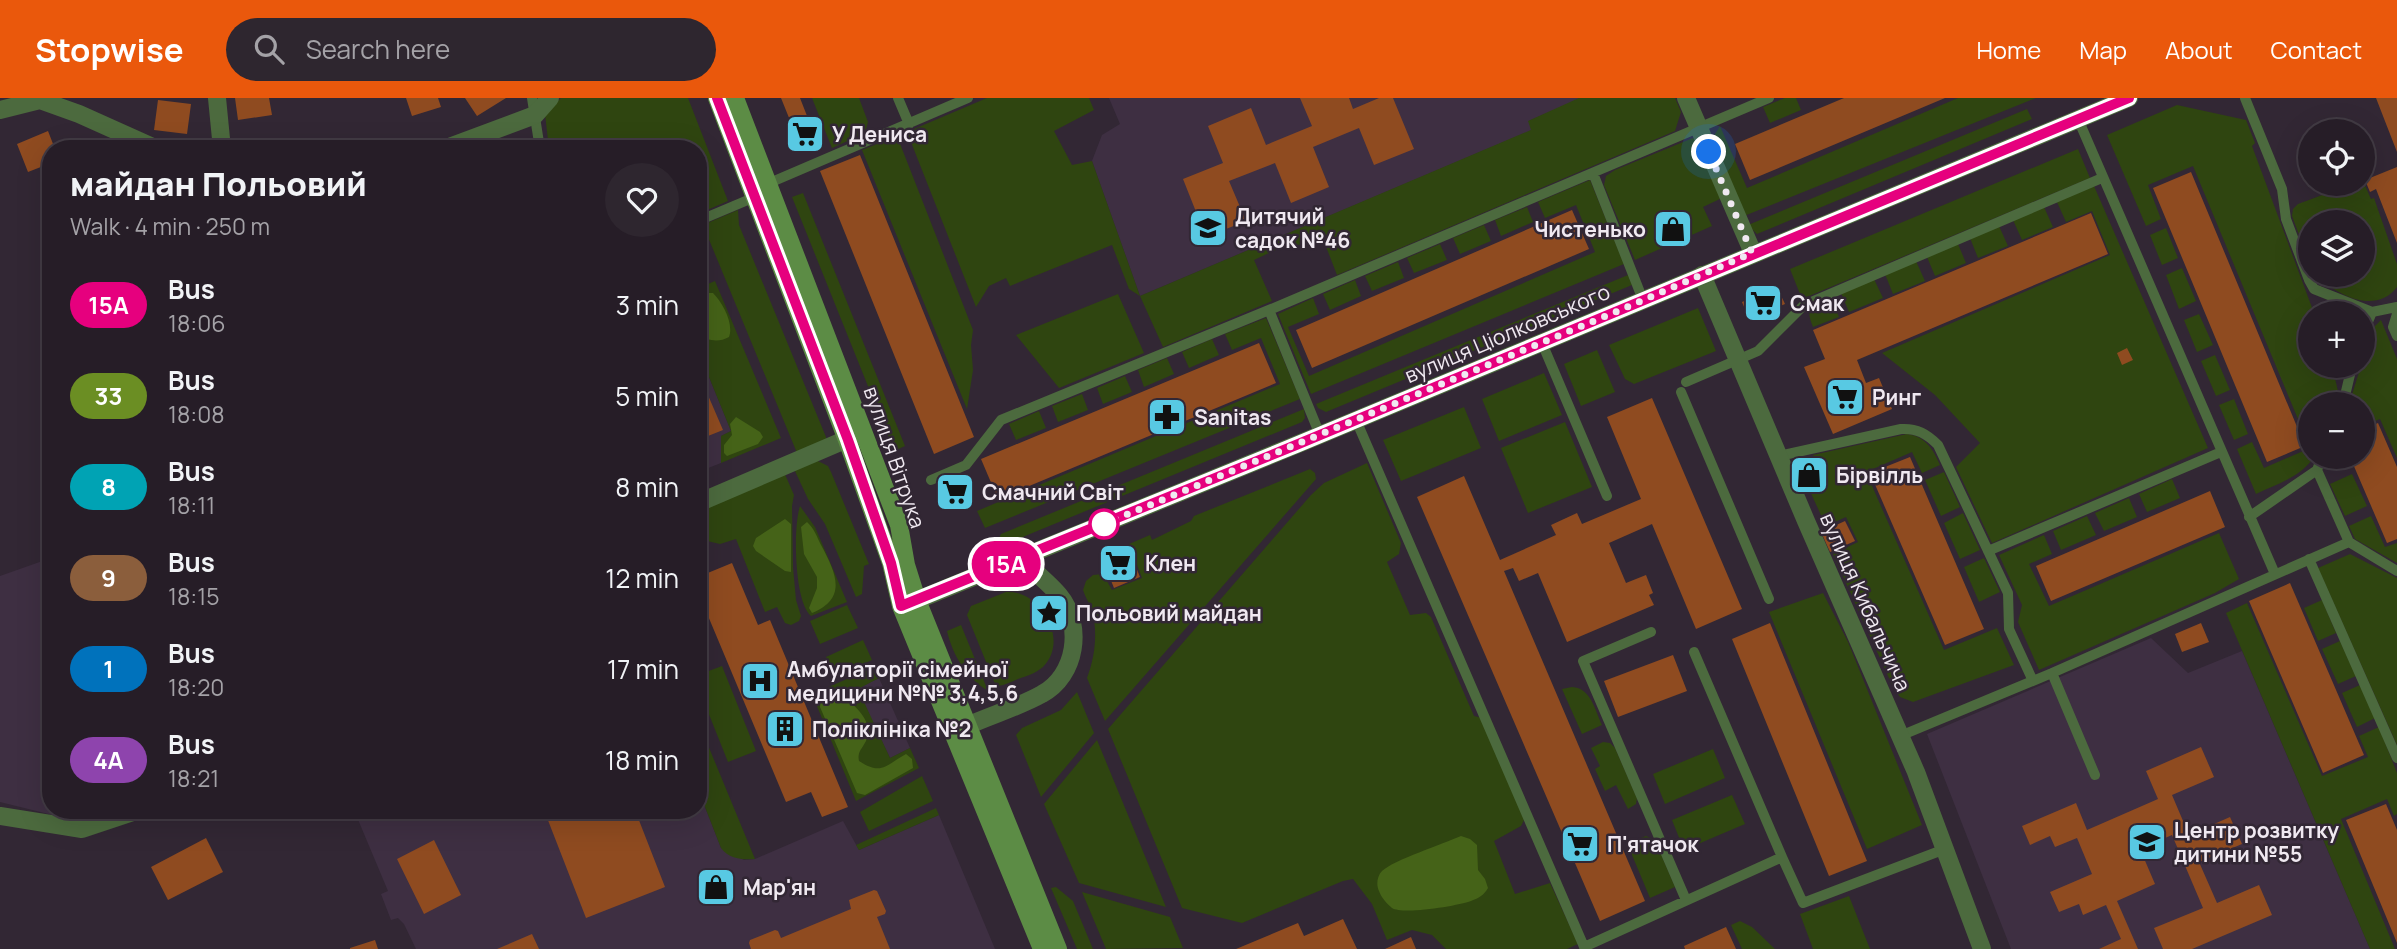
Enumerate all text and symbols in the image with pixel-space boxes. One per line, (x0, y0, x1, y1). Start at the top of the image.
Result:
search box (226, 18, 716, 81)
text: Stopwise (35, 27, 184, 72)
icon: search (250, 30, 288, 68)
text: Search here (306, 31, 450, 67)
text: Home (1976, 33, 2041, 66)
text: Map (2079, 33, 2127, 66)
text: About (2165, 33, 2233, 66)
text: Contact (2271, 33, 2362, 66)
supermarket icon: У Дениса (784, 113, 826, 155)
map controls (2298, 119, 2375, 469)
button: locate (2298, 119, 2375, 196)
place label: У Дениса (832, 120, 927, 148)
your location (1691, 134, 1726, 169)
text: майдан Польовий (70, 161, 367, 206)
button: heart (605, 163, 679, 237)
place label: Дитячий садок №46 (1235, 202, 1350, 254)
school or university icon: Дитячий садок №46 (1187, 207, 1229, 249)
shop icon: Чистенько (1652, 208, 1694, 250)
text: Walk · 4 min · 250 m (70, 210, 270, 242)
button: layers (2298, 210, 2375, 287)
place label: Чистенько (1534, 215, 1646, 243)
text: Bus (168, 271, 215, 307)
street label: вулиця Ціолковського (1400, 277, 1614, 389)
supermarket icon: Смак (1742, 282, 1784, 324)
text: 3 min (616, 287, 679, 323)
text: 15A (88, 288, 129, 321)
place label: Смак (1790, 289, 1845, 317)
button: + (2298, 301, 2375, 378)
text: 18:06 (168, 307, 226, 339)
text: Bus (168, 362, 215, 398)
supermarket icon: Ринг (1824, 376, 1866, 418)
text: 5 min (615, 378, 679, 414)
text: 33 (95, 379, 122, 412)
street label: вулиця Вітрука (858, 382, 932, 532)
place label: Ринг (1872, 383, 1921, 411)
button: − (2298, 392, 2375, 469)
pharmacy icon: Sanitas (1146, 396, 1188, 438)
text: 18:08 (168, 398, 225, 430)
place label: Sanitas (1194, 403, 1272, 431)
text: Bus (168, 453, 215, 489)
shop icon: Бірвілль (1788, 454, 1830, 496)
place label: Бірвілль (1836, 461, 1923, 489)
text: 8 min (615, 469, 679, 505)
text: 8 (101, 470, 116, 503)
supermarket icon: Смачний Світ (934, 471, 976, 513)
place label: Смачний Світ (982, 478, 1124, 506)
text: 18:11 (168, 489, 215, 521)
street label: вулиця Кибальчича (1814, 508, 1918, 696)
unlabelled marker (1089, 509, 1119, 539)
line badge: 15A (966, 541, 1046, 587)
supermarket icon: Клен (1097, 542, 1139, 584)
text: Bus (168, 544, 215, 580)
text: 15A (986, 547, 1026, 580)
place label: Клен (1145, 549, 1196, 577)
text: 12 min (605, 560, 679, 596)
text: 9 (101, 561, 116, 594)
text: 18:15 (168, 580, 219, 612)
place icon: Польовий майдан (1028, 592, 1070, 634)
place label: Польовий майдан (1076, 599, 1262, 627)
text: Bus (168, 635, 215, 671)
text: 17 min (607, 651, 679, 687)
text: 1 (103, 652, 114, 685)
place label: Амбулаторії сімейної медицини №№ 3,4,5,6 (787, 655, 1018, 707)
hospital icon: Амбулаторії сімейної медицини №№ 3,4,5,6 (739, 660, 781, 702)
text: 18:20 (168, 671, 224, 703)
building icon: Поліклініка №2 (764, 708, 806, 750)
place label: Поліклініка №2 (812, 715, 971, 743)
text: Bus (168, 726, 215, 762)
text: 18 min (605, 742, 679, 778)
text: 4А (93, 743, 124, 776)
text: 18:21 (168, 762, 219, 794)
place label: Центр розвитку дитини №55 (2174, 816, 2339, 868)
school or university icon: Центр розвитку дитини №55 (2126, 821, 2168, 863)
supermarket icon: П'ятачок (1559, 823, 1601, 865)
place label: П'ятачок (1607, 830, 1699, 858)
shop icon: Мар'ян (695, 866, 737, 908)
place label: Мар'ян (743, 873, 816, 901)

